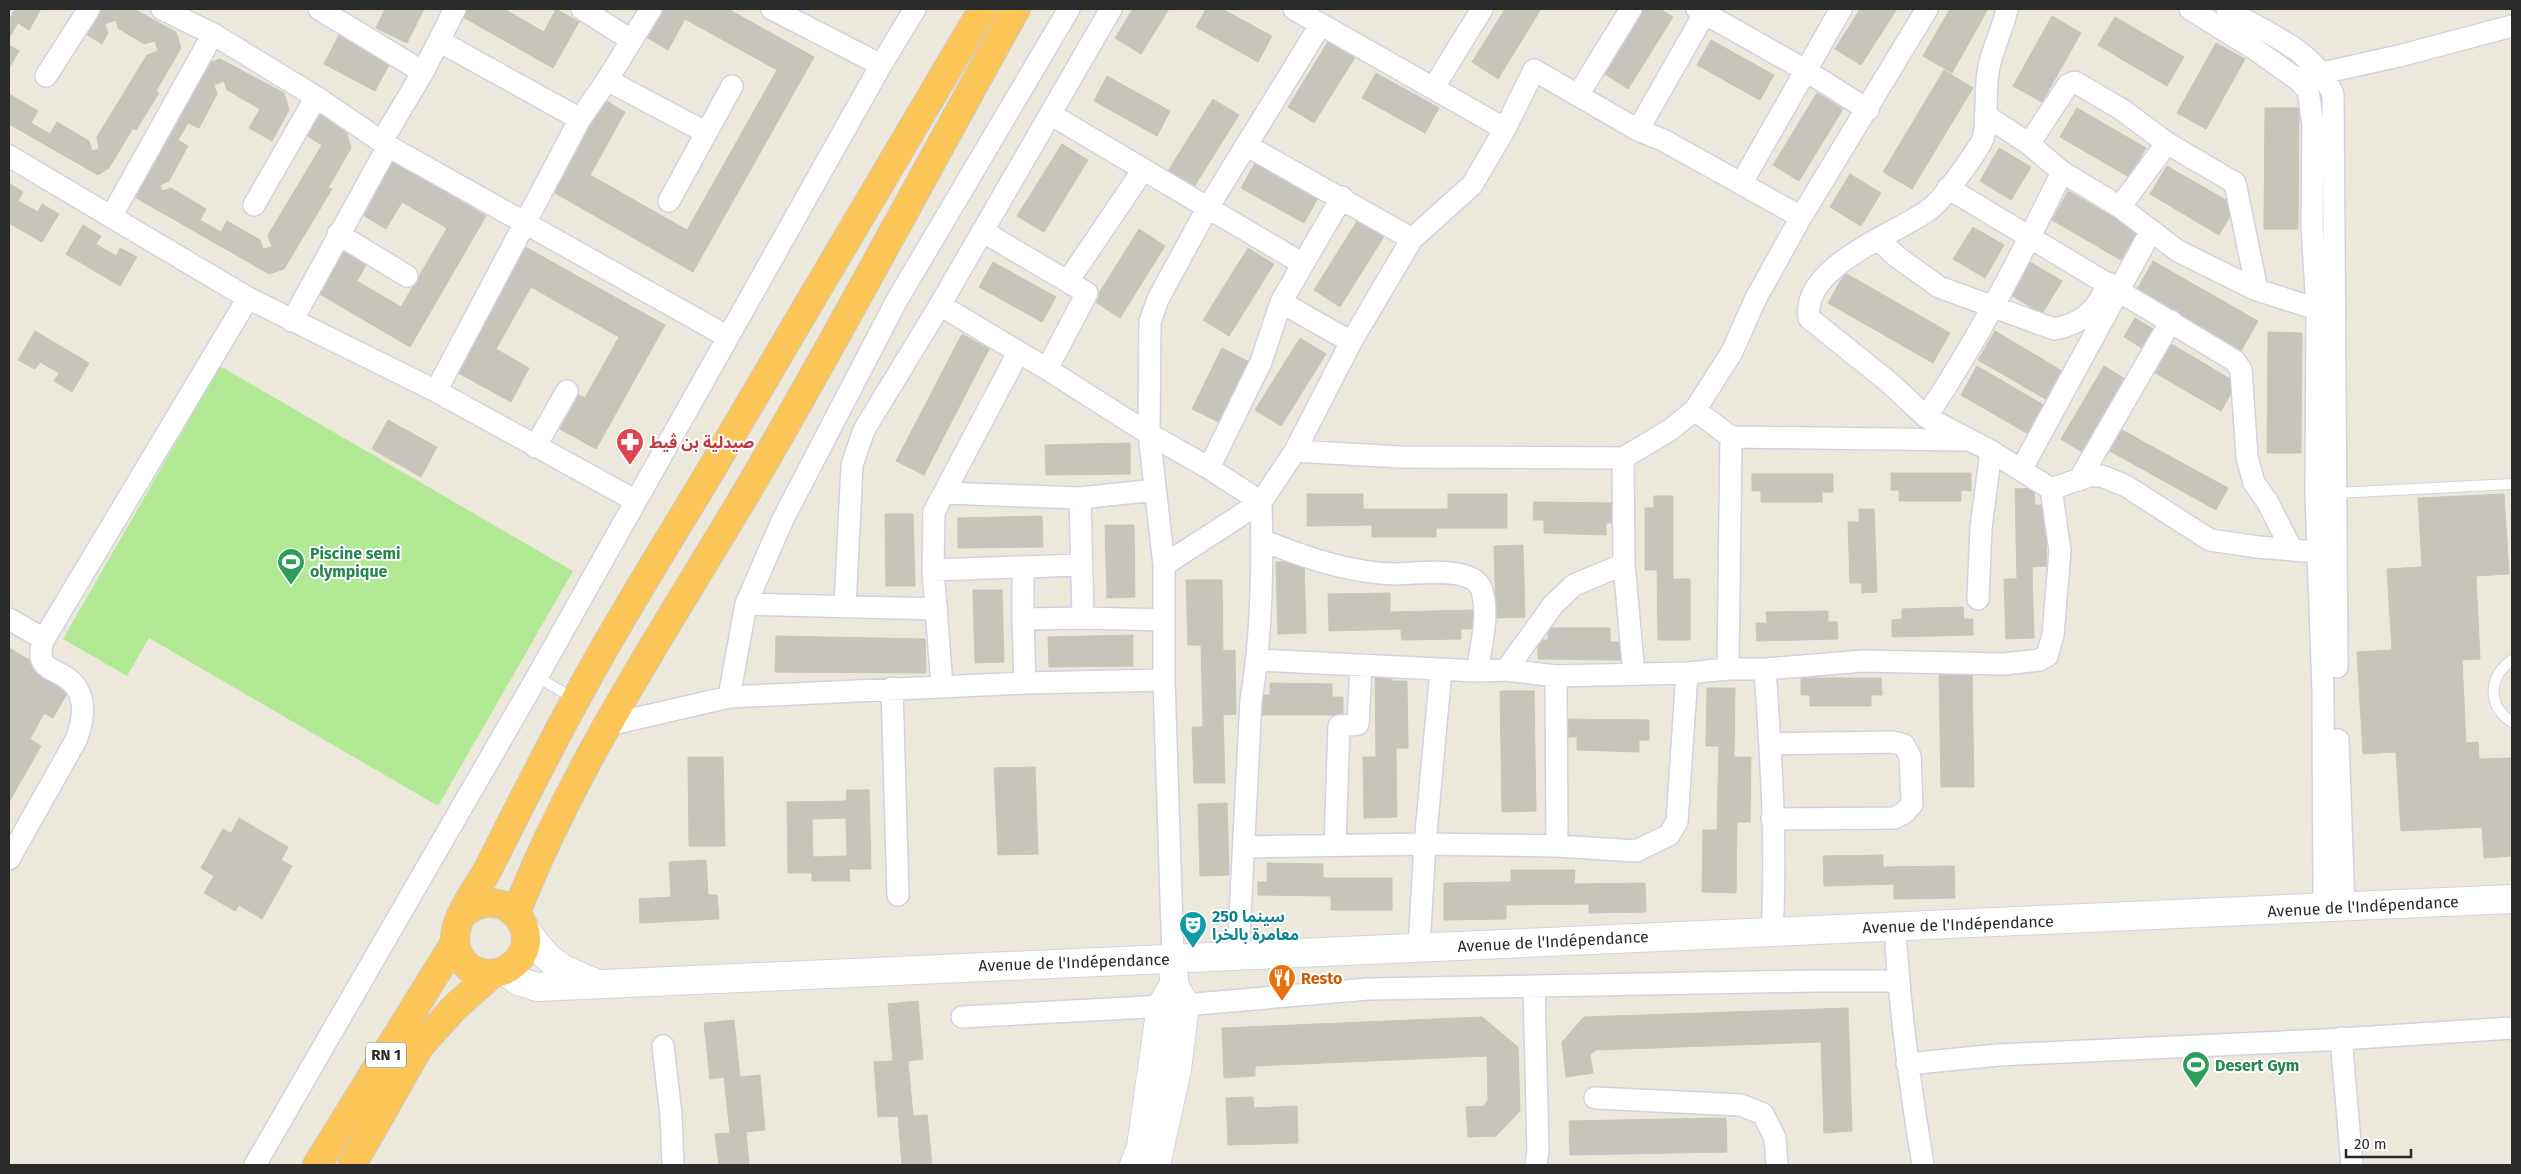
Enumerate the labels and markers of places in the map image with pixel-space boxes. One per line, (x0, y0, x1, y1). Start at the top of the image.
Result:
pharmacy icon: صيدلية بن ڤيط (615, 427, 645, 466)
place label: صيدلية بن ڤيط (649, 432, 754, 452)
place label: Piscine semi olympique (310, 544, 400, 581)
sports icon: Piscine semi olympique (276, 547, 306, 586)
place label: سينما 250 معامرة بالخرا (1212, 907, 1299, 944)
theatre icon: سينما 250 معامرة بالخرا (1178, 910, 1208, 949)
restaurant icon: Resto (1267, 963, 1297, 1002)
place label: Resto (1301, 969, 1342, 988)
sports icon: Desert Gym (2181, 1050, 2211, 1089)
place label: Desert Gym (2215, 1056, 2299, 1075)

